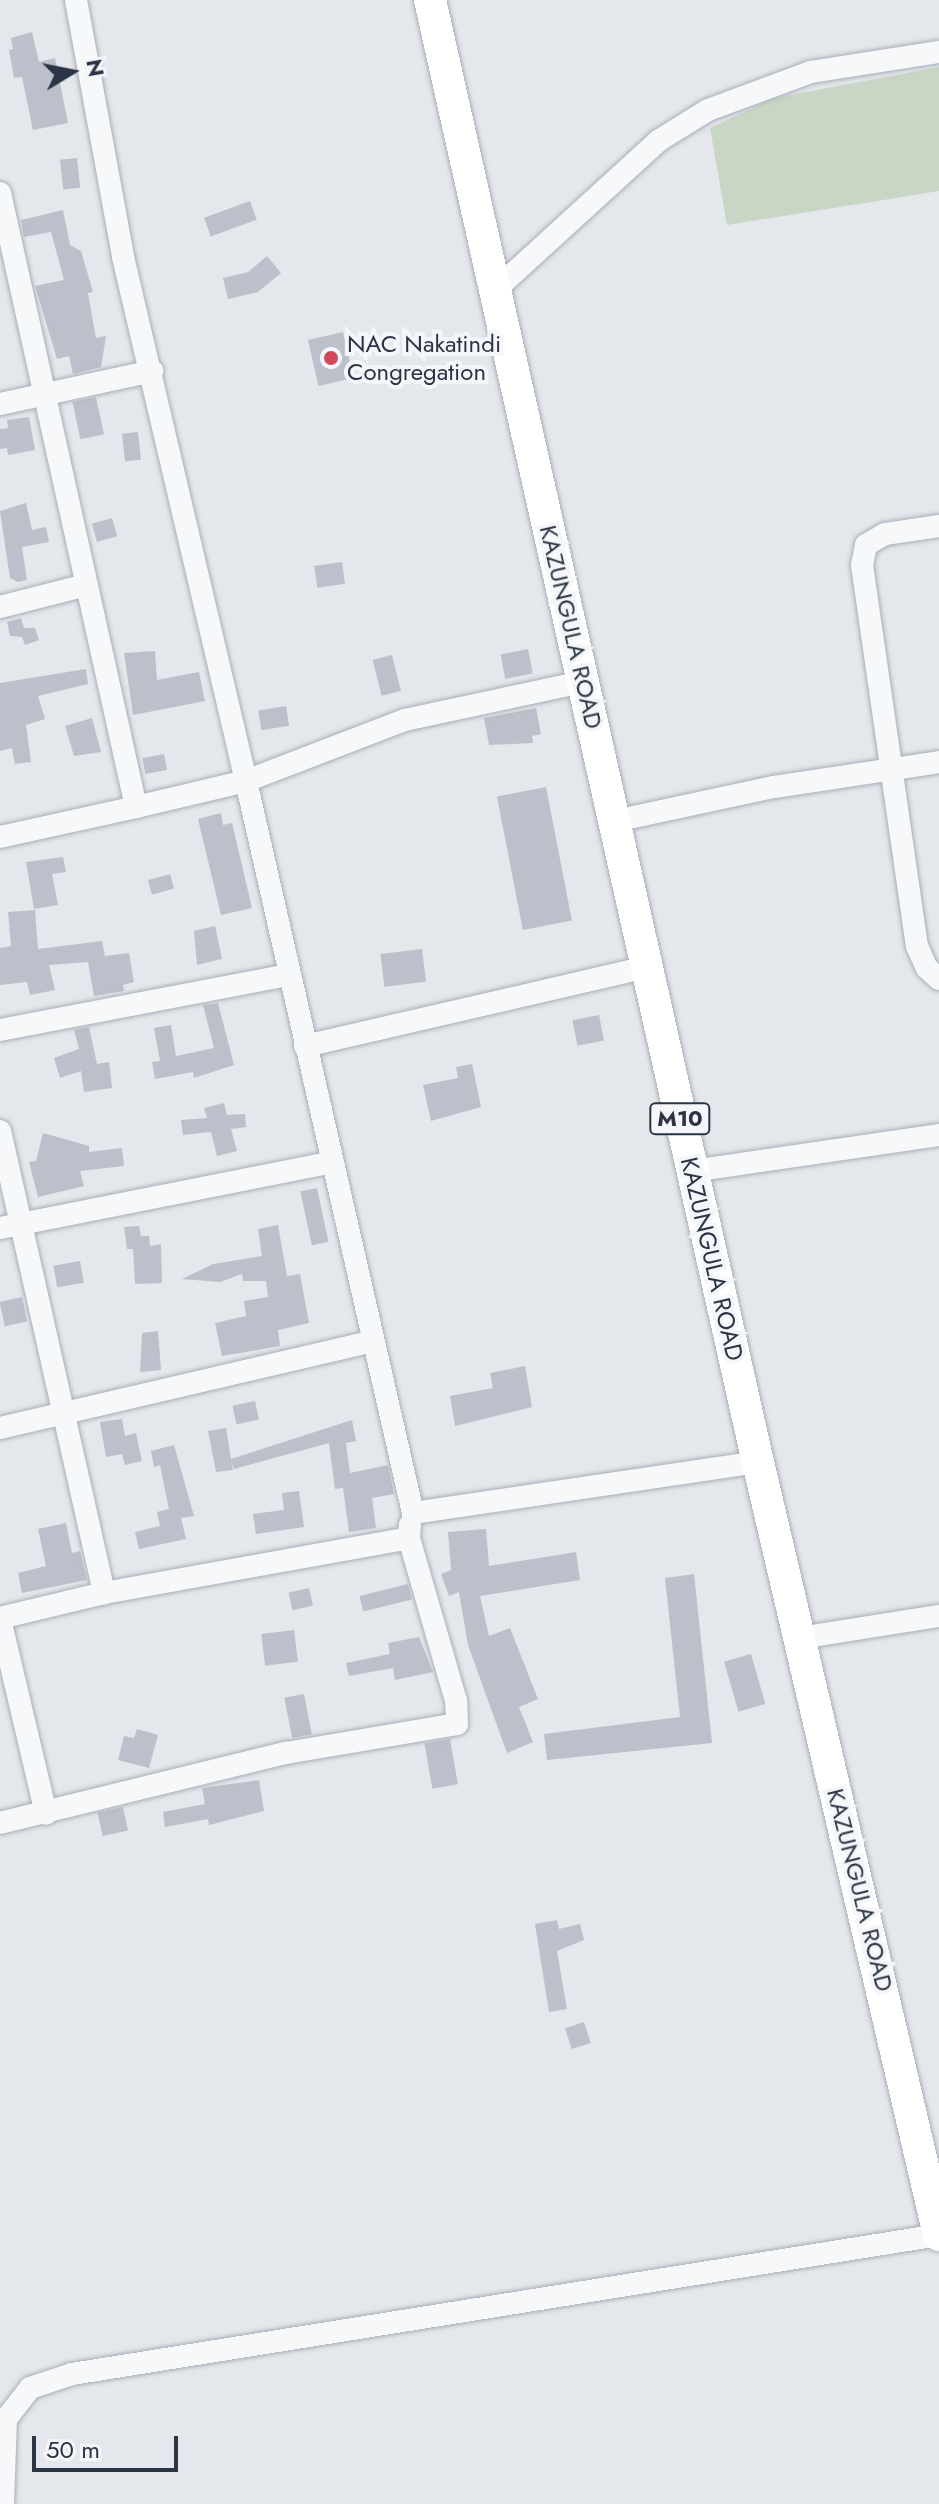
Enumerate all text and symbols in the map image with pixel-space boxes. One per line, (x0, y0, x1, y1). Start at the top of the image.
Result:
north arrow (32, 32, 112, 112)
text: N (78, 56, 113, 79)
place label: NAC Nakatindi Congregation (347, 330, 501, 386)
marker: NAC Nakatindi Congregation (322, 349, 340, 367)
street label: KAZUNGULA ROAD (534, 522, 608, 732)
road number: M10 (648, 1101, 712, 1137)
street label: KAZUNGULA ROAD (675, 1154, 749, 1364)
street label: KAZUNGULA ROAD (821, 1786, 899, 1994)
scale bar (36, 2420, 182, 2470)
text: 50 m (46, 2432, 100, 2467)

